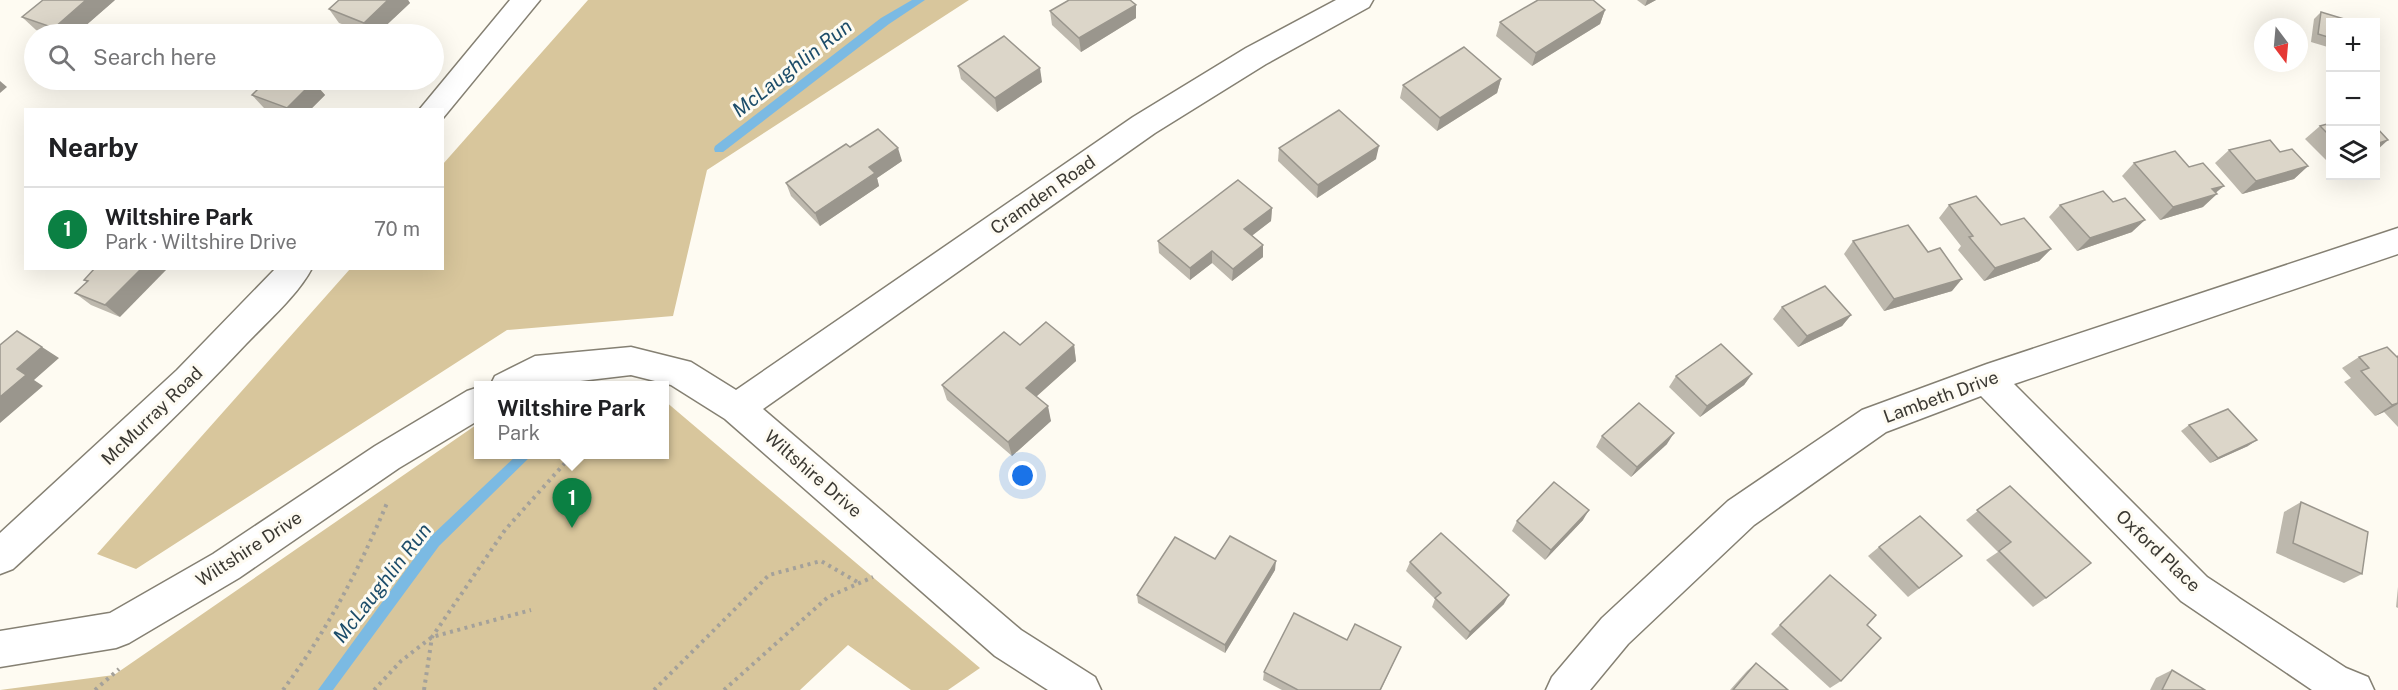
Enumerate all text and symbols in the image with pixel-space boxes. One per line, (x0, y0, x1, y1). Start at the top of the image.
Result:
water label: McLaughlin Run (727, 14, 857, 122)
north arrow (2254, 18, 2308, 72)
map controls (2326, 18, 2380, 180)
button: + (2326, 18, 2380, 72)
search box (24, 24, 444, 90)
icon: search (45, 41, 78, 74)
text: Search here (93, 44, 217, 70)
button: − (2326, 72, 2380, 126)
button: layers (2326, 126, 2380, 180)
text: Nearby (48, 132, 138, 163)
street label: Cramden Road (986, 151, 1099, 238)
text: Wiltshire Park (105, 204, 253, 230)
text: 1 (63, 217, 72, 241)
text: 70 m (374, 217, 420, 241)
text: Park · Wiltshire Drive (105, 230, 297, 254)
street label: McMurray Road (97, 362, 206, 469)
street label: Lambeth Drive (1880, 366, 2001, 427)
popup (474, 381, 669, 459)
text: Wiltshire Park (497, 395, 646, 421)
text: Park (497, 421, 540, 445)
street label: Wiltshire Drive (760, 426, 866, 522)
your location (1008, 461, 1037, 490)
pin: 1 (552, 478, 592, 528)
street label: Oxford Place (2112, 505, 2205, 596)
street label: Wiltshire Drive (192, 507, 306, 591)
water label: McLaughlin Run (328, 518, 436, 648)

